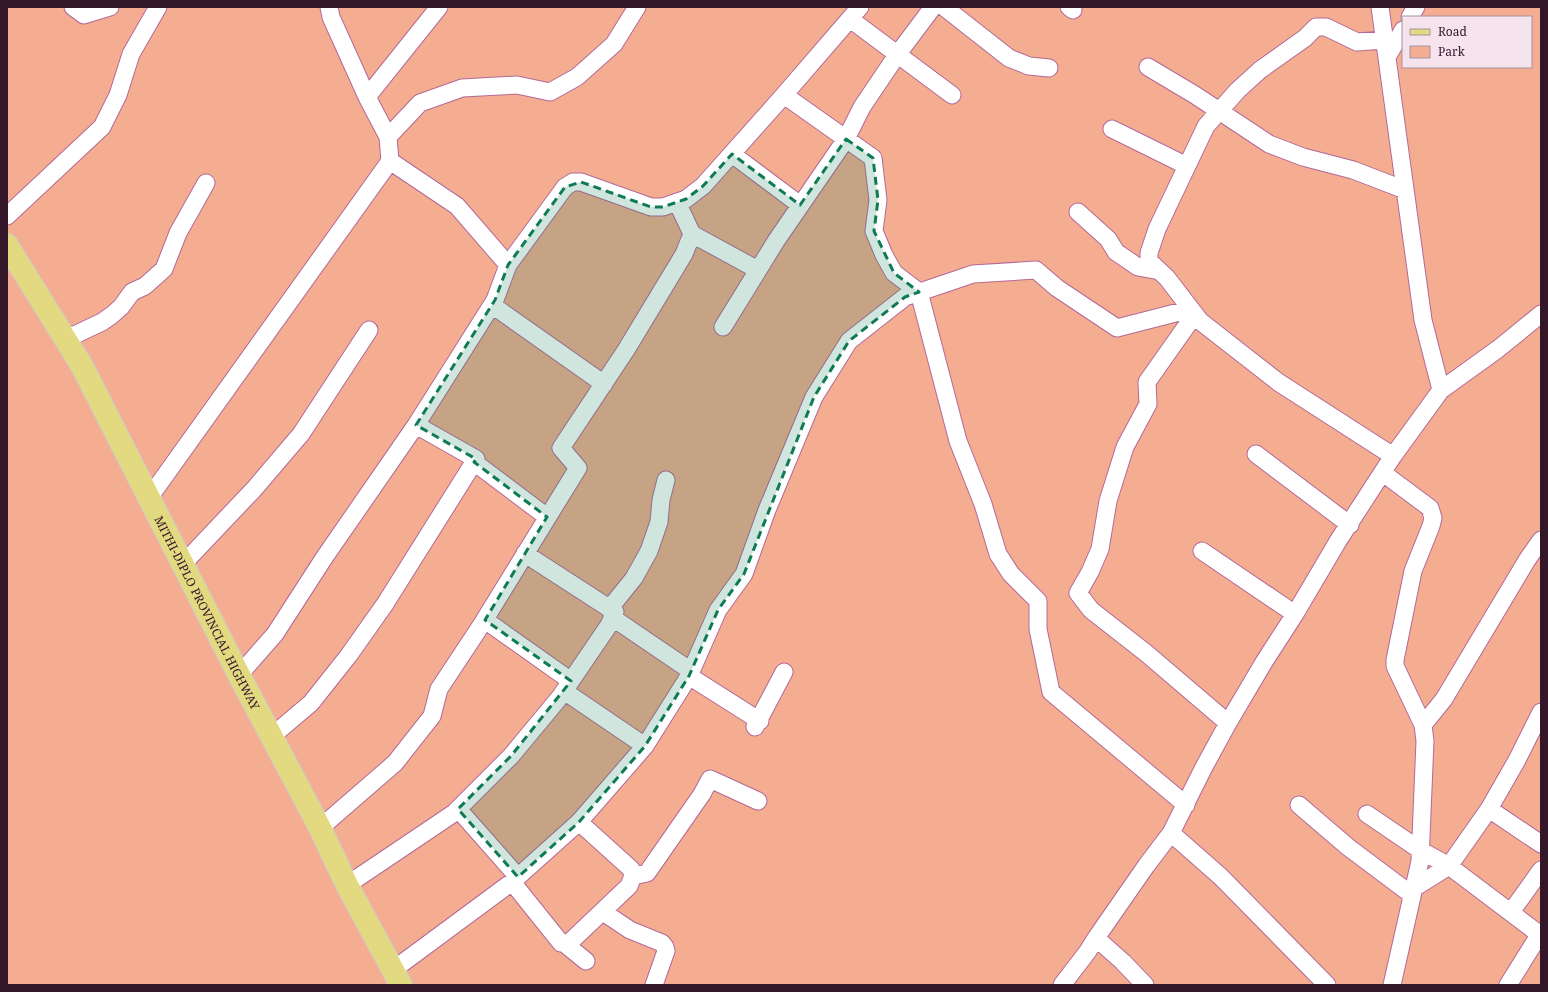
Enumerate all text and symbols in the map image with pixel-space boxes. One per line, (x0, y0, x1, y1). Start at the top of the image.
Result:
legend (1402, 16, 1532, 68)
text: Road (1438, 23, 1468, 40)
text: Park (1438, 43, 1466, 60)
street label: MITHI-DIPLO PROVINCIAL HIGHWAY (151, 513, 264, 713)

